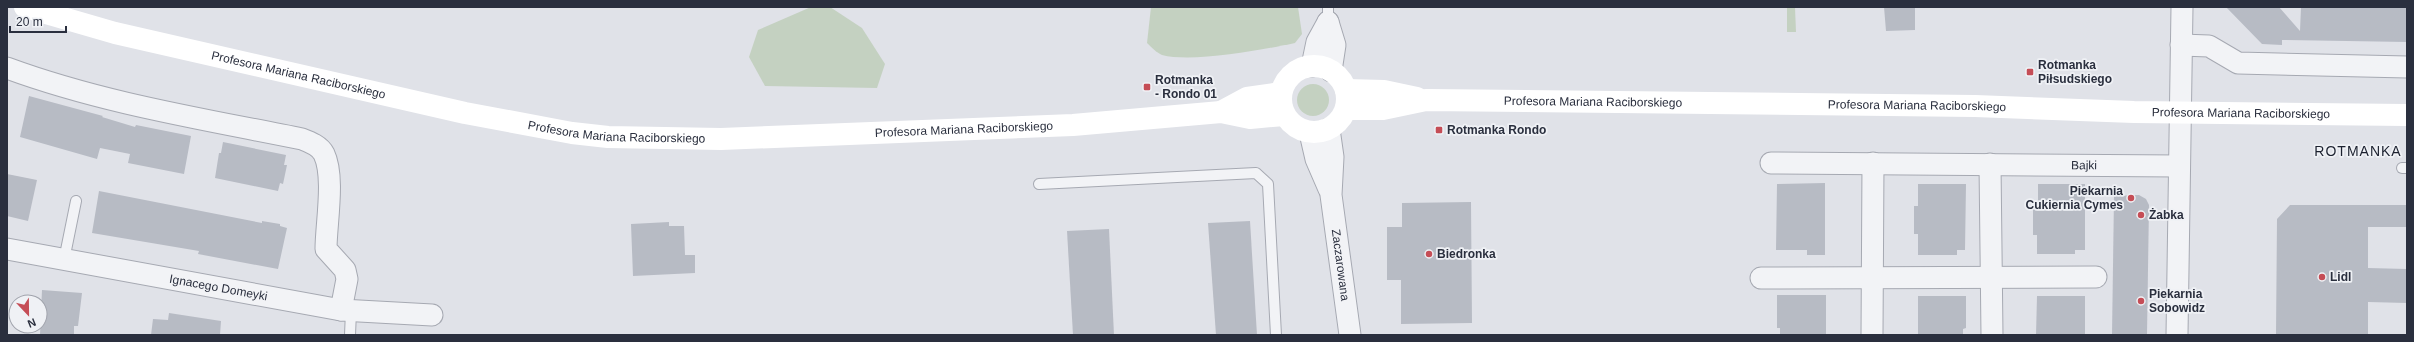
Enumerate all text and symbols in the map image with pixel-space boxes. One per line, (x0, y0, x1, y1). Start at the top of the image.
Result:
scale bar (10, 8, 66, 34)
text: 20 m (16, 15, 43, 29)
street label: Profesora Mariana Raciborskiego (210, 48, 387, 102)
place label: Rotmanka Piłsudskiego (2038, 58, 2112, 86)
marker: Rotmanka Piłsudskiego (2025, 67, 2035, 77)
place label: Rotmanka - Rondo 01 (1155, 73, 1217, 101)
marker: Rotmanka - Rondo 01 (1142, 82, 1152, 92)
street label: Profesora Mariana Raciborskiego (1504, 94, 1683, 110)
street label: Profesora Mariana Raciborskiego (1828, 97, 2007, 114)
street label: Profesora Mariana Raciborskiego (2152, 105, 2330, 121)
street label: Profesora Mariana Raciborskiego (527, 118, 706, 146)
street label: Profesora Mariana Raciborskiego (875, 119, 1054, 140)
place label: Rotmanka Rondo (1447, 123, 1546, 137)
marker: Rotmanka Rondo (1434, 125, 1444, 135)
district label: ROTMANKA (2314, 143, 2402, 159)
street label: Bajki (2071, 158, 2097, 172)
place label: Piekarnia Cukiernia Cymes (2026, 184, 2123, 212)
marker: Piekarnia Cukiernia Cymes (2126, 193, 2136, 203)
place label: Żabka (2149, 207, 2184, 222)
marker: Żabka (2136, 210, 2146, 220)
street label: Zaczarowana (1329, 228, 1352, 302)
place label: Biedronka (1437, 247, 1496, 261)
marker: Biedronka (1424, 249, 1434, 259)
place label: Lidl (2330, 270, 2351, 284)
street label: Ignacego Domeyki (168, 272, 269, 303)
marker: Lidl (2317, 272, 2327, 282)
place label: Piekarnia Sobowidz (2149, 287, 2205, 315)
north arrow (8, 294, 48, 334)
marker: Piekarnia Sobowidz (2136, 296, 2146, 306)
text: N (26, 316, 38, 330)

